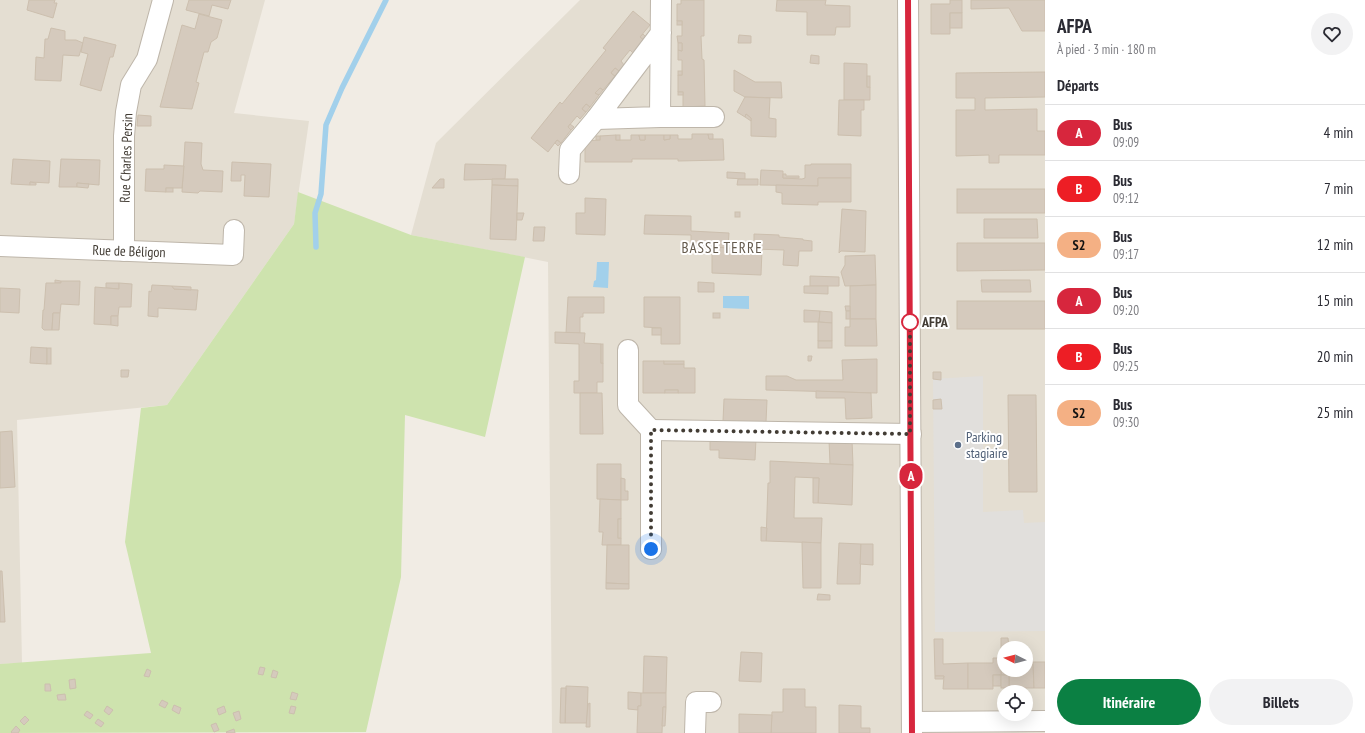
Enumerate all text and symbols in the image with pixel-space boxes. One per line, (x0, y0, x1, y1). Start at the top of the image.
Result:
button: heart (1311, 13, 1353, 55)
text: AFPA (1057, 14, 1092, 38)
text: À pied · 3 min · 180 m (1057, 41, 1156, 58)
text: Départs (1057, 76, 1099, 95)
street label: Rue Charles Persin (115, 113, 137, 203)
text: Bus (1113, 115, 1132, 134)
text: 4 min (1323, 123, 1353, 142)
text: A (1075, 124, 1083, 142)
text: 09:09 (1113, 134, 1139, 151)
text: Bus (1113, 171, 1132, 190)
text: 7 min (1324, 179, 1353, 198)
text: B (1076, 180, 1082, 198)
text: 09:12 (1113, 190, 1139, 207)
text: Bus (1113, 227, 1132, 246)
text: 12 min (1317, 235, 1353, 254)
text: S2 (1073, 236, 1085, 254)
district label: BASSE TERRE (681, 238, 763, 257)
street label: Rue de Béligon (92, 241, 166, 261)
text: 09:17 (1113, 246, 1139, 263)
text: Bus (1113, 283, 1132, 302)
text: 15 min (1317, 291, 1353, 310)
text: A (1075, 292, 1083, 310)
text: 09:20 (1113, 302, 1139, 319)
marker: AFPA (901, 313, 919, 331)
place label: AFPA (921, 313, 949, 331)
text: Bus (1113, 339, 1132, 358)
text: 20 min (1317, 347, 1353, 366)
text: B (1076, 348, 1082, 366)
text: 09:25 (1113, 358, 1139, 375)
text: Bus (1113, 395, 1132, 414)
text: 25 min (1317, 403, 1353, 422)
text: S2 (1073, 404, 1085, 422)
text: 09:30 (1113, 414, 1139, 431)
place label: Parking stagiaire (966, 428, 1008, 462)
marker: Parking stagiaire (953, 440, 963, 450)
line badge: A (898, 463, 924, 489)
text: A (907, 467, 915, 485)
your location (641, 539, 661, 559)
north arrow (997, 641, 1033, 677)
map controls (997, 641, 1033, 721)
button: Itinéraire (1057, 679, 1201, 725)
button: Billets (1209, 679, 1353, 725)
button: locate (997, 685, 1033, 721)

